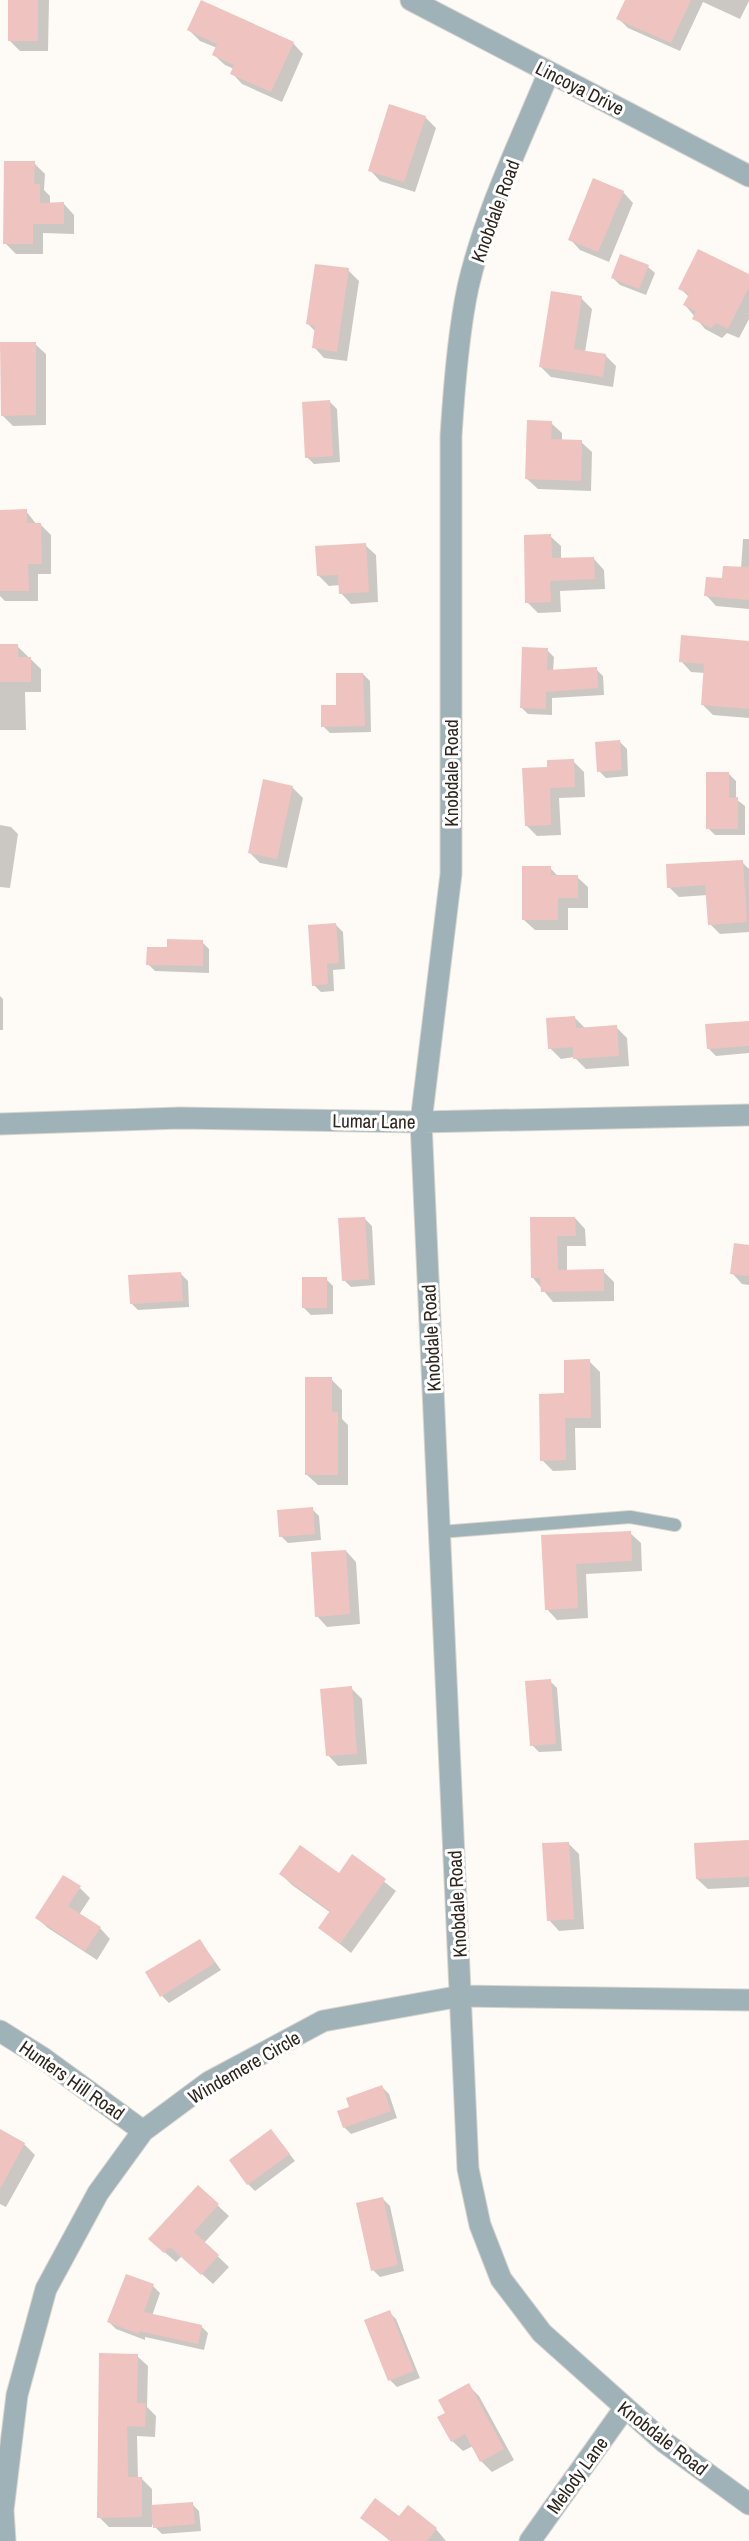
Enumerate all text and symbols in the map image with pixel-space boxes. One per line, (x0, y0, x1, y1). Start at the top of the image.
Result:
street label: Lincoya Drive (531, 55, 629, 121)
street label: Knobdale Road (464, 156, 526, 266)
street label: Knobdale Road (438, 719, 464, 827)
street label: Lumar Lane (332, 1107, 416, 1135)
street label: Knobdale Road (415, 1284, 447, 1392)
street label: Knobdale Road (441, 1850, 473, 1958)
street label: Windemere Circle (183, 2024, 305, 2110)
street label: Hunters Hill Road (14, 2034, 130, 2126)
street label: Knobdale Road (613, 2395, 713, 2481)
street label: Melody Lane (540, 2431, 614, 2519)

